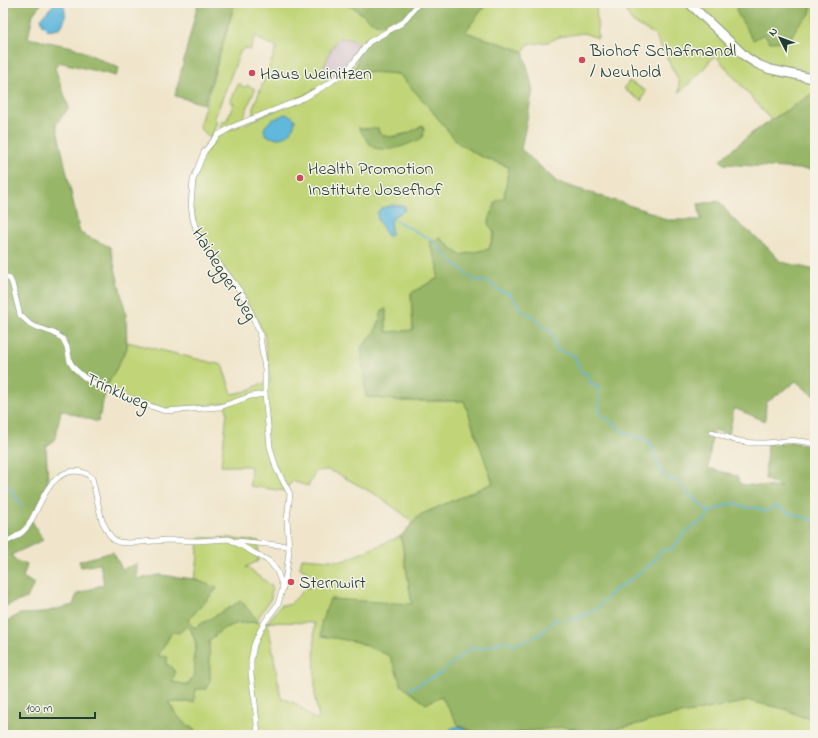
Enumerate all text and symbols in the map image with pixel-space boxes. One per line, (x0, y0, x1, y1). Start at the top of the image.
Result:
north arrow (760, 18, 800, 58)
text: N (765, 24, 782, 40)
place label: Biohof Schafmandl / Neuhold (589, 39, 736, 86)
marker: Biohof Schafmandl / Neuhold (577, 55, 587, 65)
place label: Haus Weinitzen (260, 62, 372, 88)
marker: Haus Weinitzen (247, 68, 257, 78)
place label: Health Promotion Institute Josefhof (308, 157, 443, 204)
marker: Health Promotion Institute Josefhof (295, 173, 305, 183)
street label: Haidegger Weg (183, 223, 262, 327)
street label: Trinklweg (81, 367, 153, 419)
place label: Sternwirt (299, 571, 366, 597)
marker: Sternwirt (286, 577, 296, 587)
scale bar (20, 694, 95, 720)
text: 100 m (26, 700, 53, 718)

